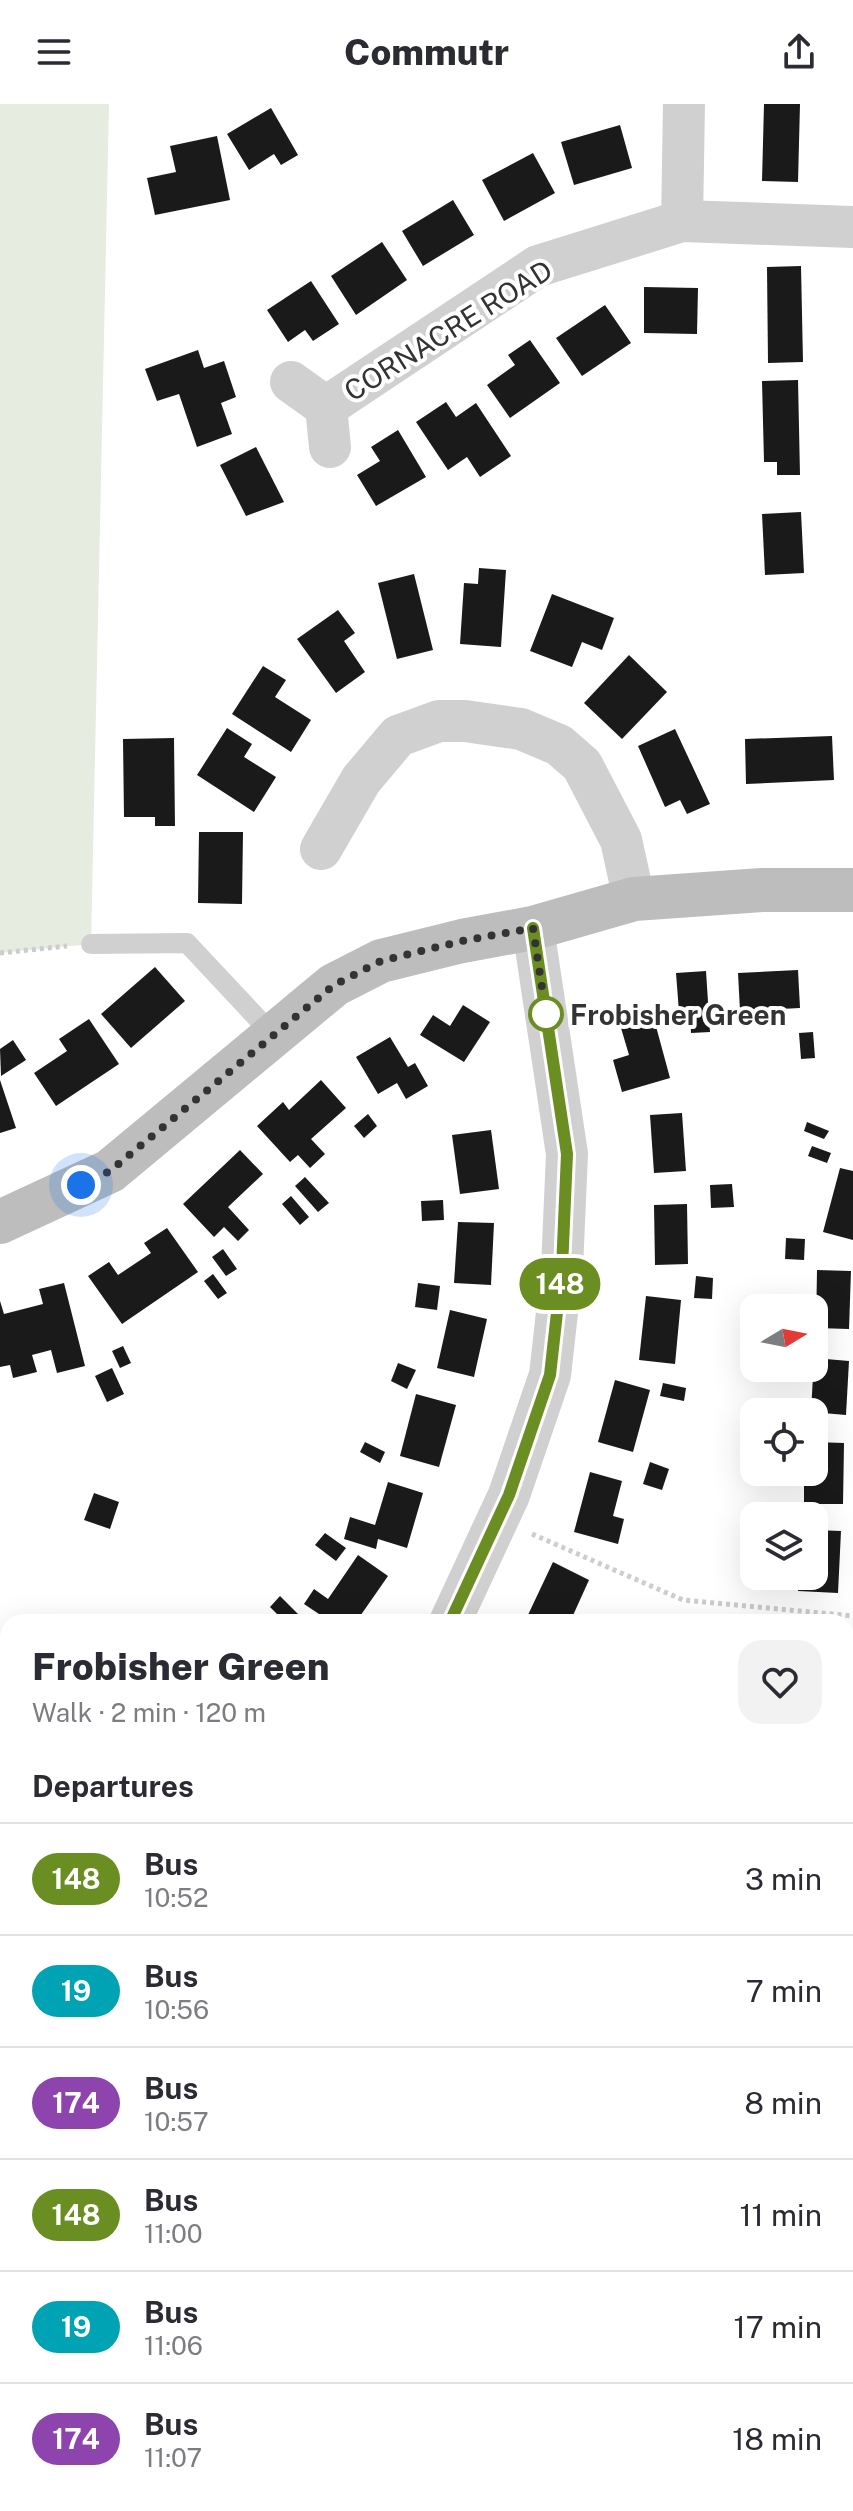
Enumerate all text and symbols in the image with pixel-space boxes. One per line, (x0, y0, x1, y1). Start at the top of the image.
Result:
icon: menu (32, 30, 76, 74)
icon: share (777, 30, 821, 74)
text: Commutr (344, 31, 509, 73)
street label: CORNACRE ROAD (338, 253, 558, 407)
marker: Frobisher Green (529, 997, 563, 1031)
place label: Frobisher Green (570, 998, 786, 1031)
your location (61, 1165, 101, 1205)
line badge: 148 (514, 1258, 606, 1310)
text: 148 (535, 1267, 585, 1300)
north arrow (740, 1294, 828, 1382)
map controls (740, 1294, 828, 1590)
button: locate (740, 1398, 828, 1486)
button: layers (740, 1502, 828, 1590)
button: heart (738, 1640, 822, 1724)
text: Frobisher Green (32, 1644, 329, 1689)
text: Walk · 2 min · 120 m (32, 1697, 266, 1728)
text: Departures (32, 1768, 194, 1804)
text: Bus (144, 1846, 198, 1882)
text: 3 min (745, 1861, 822, 1897)
text: 148 (51, 1862, 101, 1895)
text: 10:52 (144, 1882, 209, 1913)
text: Bus (144, 1958, 198, 1994)
text: 7 min (746, 1973, 822, 2009)
text: 19 (61, 1974, 91, 2007)
text: 10:56 (144, 1994, 209, 2025)
text: Bus (144, 2070, 198, 2106)
text: 8 min (744, 2085, 822, 2121)
text: 174 (52, 2086, 100, 2119)
text: 10:57 (144, 2106, 209, 2137)
text: Bus (144, 2182, 198, 2218)
text: 11 min (739, 2197, 822, 2233)
text: 148 (51, 2198, 101, 2231)
text: 11:00 (144, 2218, 203, 2249)
text: Bus (144, 2294, 198, 2330)
text: 17 min (734, 2309, 822, 2345)
text: 19 (61, 2310, 91, 2343)
text: 11:06 (144, 2330, 203, 2361)
text: Bus (144, 2406, 198, 2442)
text: 18 min (732, 2421, 822, 2457)
text: 174 (52, 2422, 100, 2455)
text: 11:07 (144, 2442, 202, 2473)

